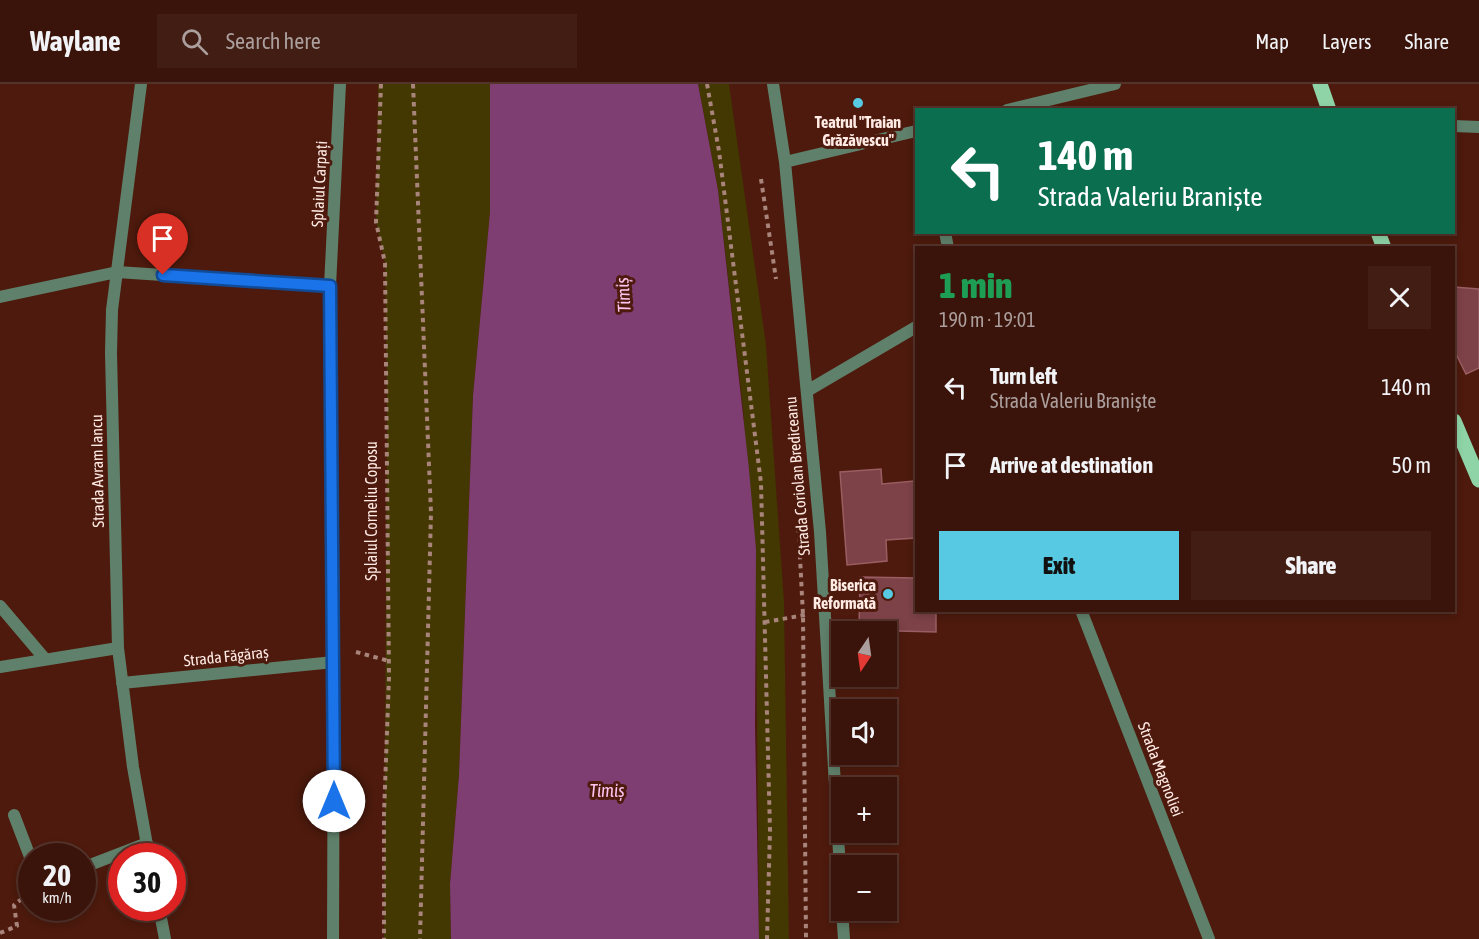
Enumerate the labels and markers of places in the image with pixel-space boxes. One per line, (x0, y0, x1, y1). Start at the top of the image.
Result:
marker: Teatrul "Traian Grăzăvescu" (851, 96, 865, 110)
place label: Teatrul "Traian Grăzăvescu" (815, 113, 901, 149)
pin (137, 213, 188, 275)
place label: Biserica Reformată (813, 576, 876, 612)
marker: Biserica Reformată (881, 587, 895, 601)

